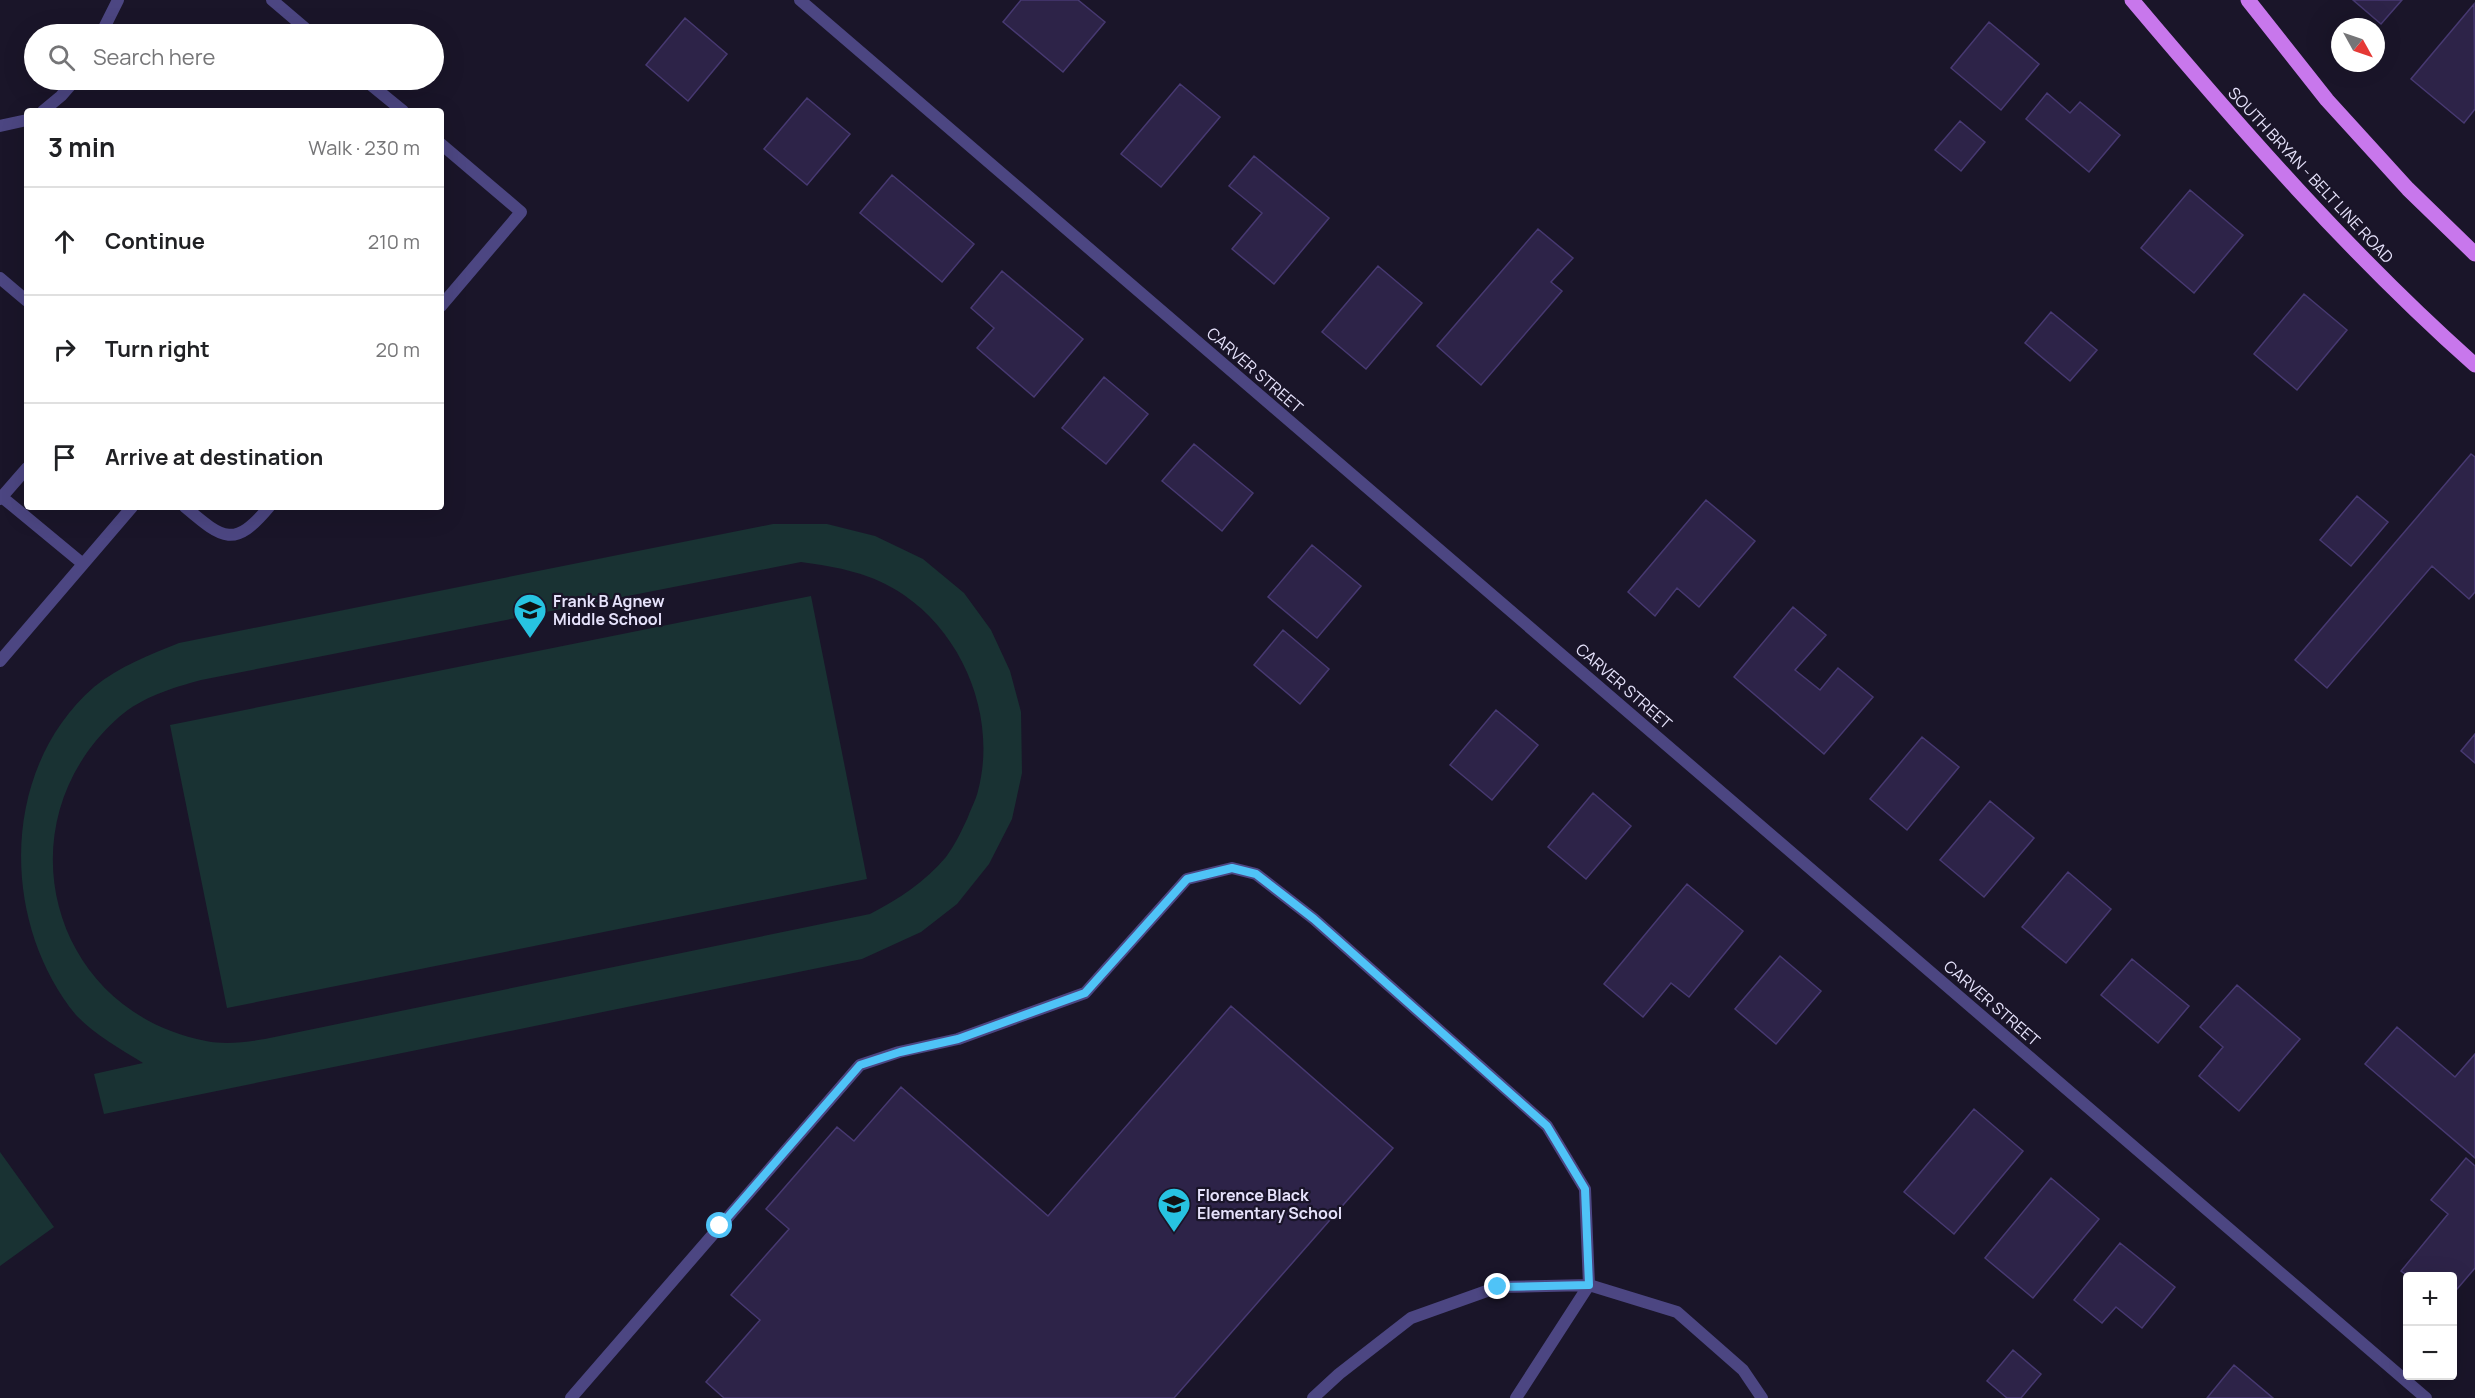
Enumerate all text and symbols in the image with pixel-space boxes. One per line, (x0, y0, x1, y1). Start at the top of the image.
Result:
north arrow (2331, 18, 2385, 72)
search box (24, 24, 444, 90)
icon: search (45, 41, 78, 74)
text: Search here (93, 42, 215, 72)
street label: SOUTH BRYAN - BELT LINE ROAD (2223, 82, 2399, 268)
text: 3 min (48, 129, 115, 165)
text: Walk · 230 m (308, 134, 420, 161)
icon: ahead (48, 225, 81, 258)
text: Continue (105, 226, 205, 256)
text: 210 m (368, 228, 420, 255)
street label: CARVER STREET (1202, 322, 1308, 418)
icon: right (48, 333, 81, 366)
text: Turn right (105, 334, 210, 364)
text: 20 m (375, 336, 420, 363)
icon: arrive (48, 441, 81, 474)
text: Arrive at destination (105, 442, 323, 472)
place label: Frank B Agnew Middle School (553, 590, 665, 630)
school or university icon: Frank B Agnew Middle School (512, 592, 548, 639)
street label: CARVER STREET (1571, 638, 1677, 734)
street label: CARVER STREET (1939, 955, 2045, 1051)
place label: Florence Black Elementary School (1197, 1184, 1342, 1224)
school or university icon: Florence Black Elementary School (1156, 1186, 1192, 1233)
route start (706, 1212, 732, 1238)
map controls (2403, 1272, 2457, 1380)
button: + (2403, 1272, 2457, 1326)
route end (1484, 1273, 1510, 1299)
button: − (2403, 1326, 2457, 1380)

